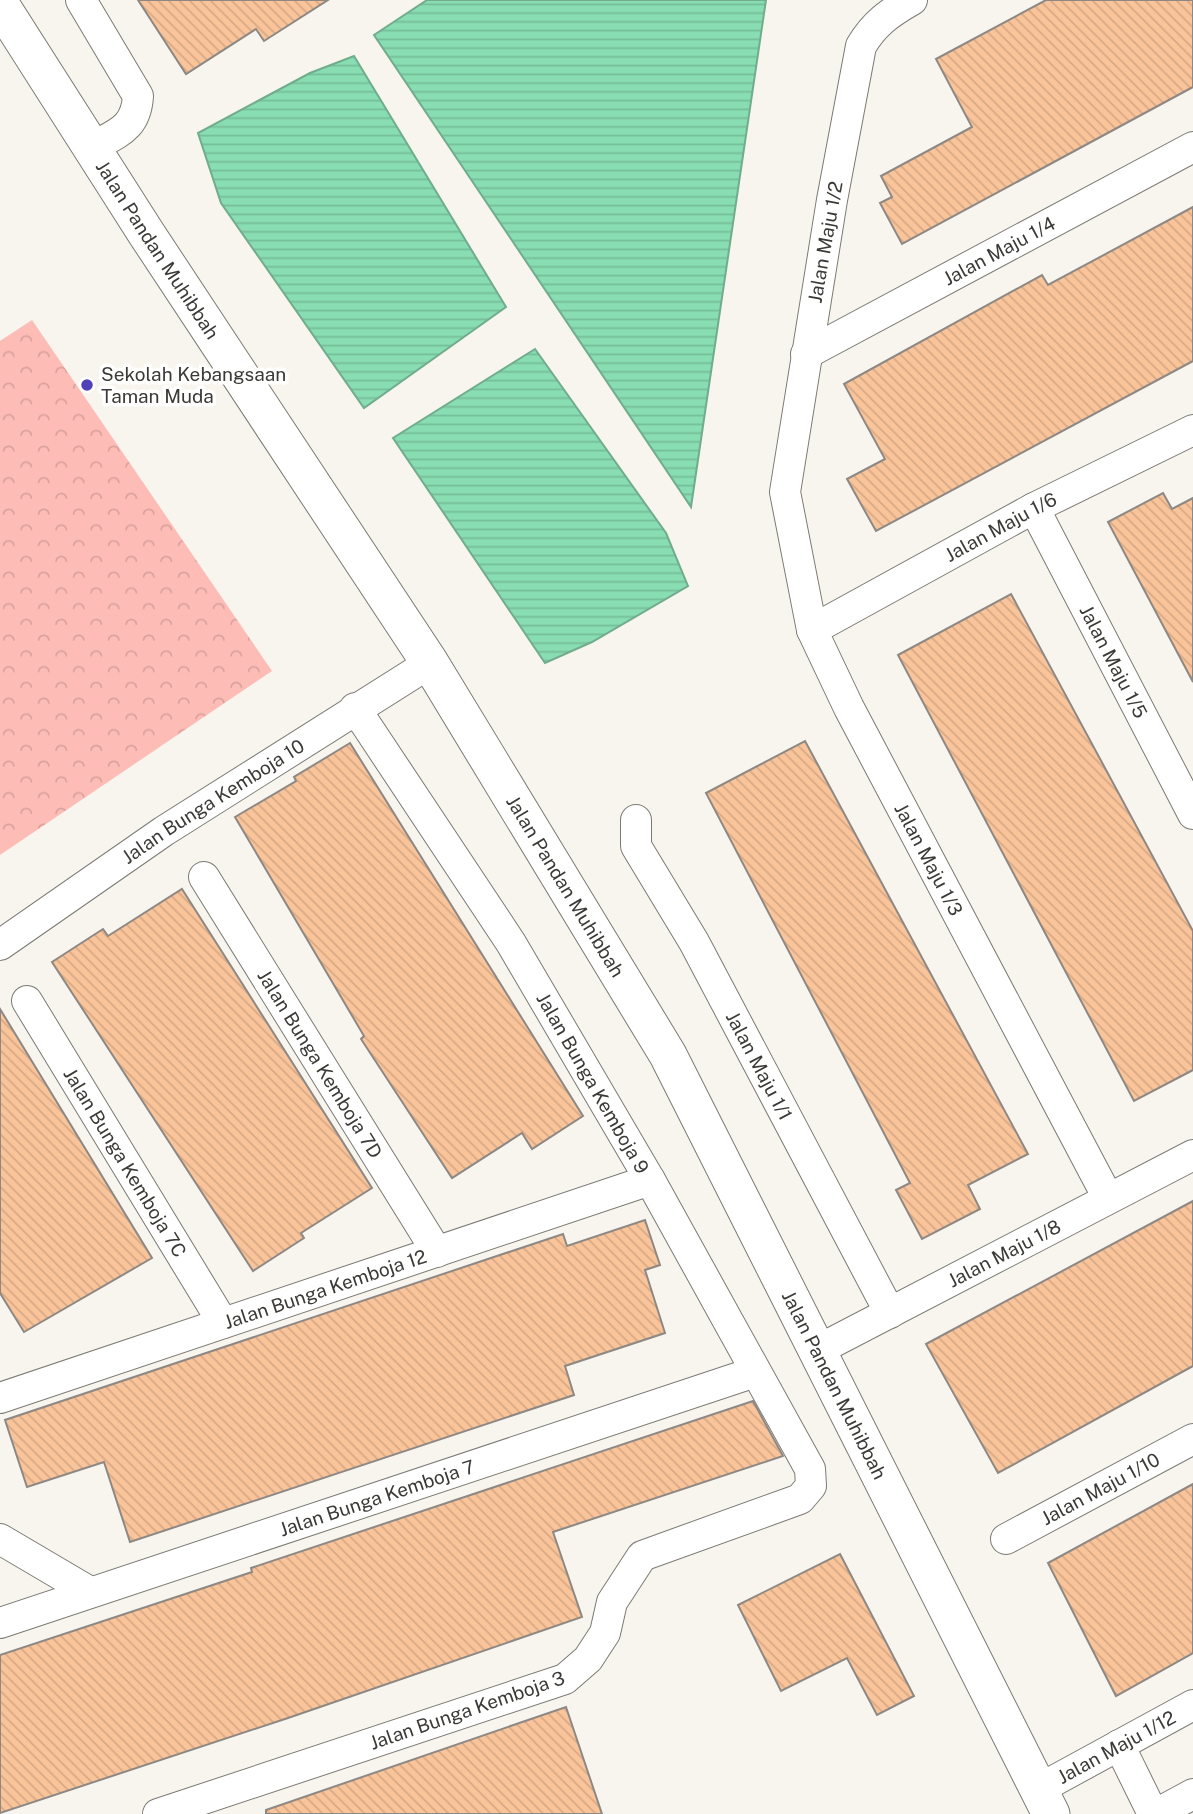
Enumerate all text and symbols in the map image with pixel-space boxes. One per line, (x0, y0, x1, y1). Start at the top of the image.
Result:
street label: Jalan Pandan Muhibbah (92, 156, 224, 343)
street label: Jalan Maju 1/2 (803, 179, 847, 305)
street label: Jalan Maju 1/4 (939, 212, 1059, 290)
place label: Sekolah Kebangsaan Taman Muda (101, 363, 286, 407)
marker: Sekolah Kebangsaan Taman Muda (79, 377, 95, 393)
street label: Jalan Maju 1/6 (941, 488, 1060, 566)
street label: Jalan Maju 1/5 (1075, 601, 1152, 722)
street label: Jalan Bunga Kemboja 10 (118, 734, 308, 868)
street label: Jalan Pandan Muhibbah (502, 791, 629, 981)
street label: Jalan Maju 1/3 (890, 799, 968, 919)
street label: Jalan Bunga Kemboja 7D (253, 966, 387, 1162)
street label: Jalan Bunga Kemboja 9 (532, 989, 654, 1177)
street label: Jalan Maju 1/1 (722, 1008, 797, 1124)
street label: Jalan Bunga Kemboja 7C (59, 1064, 191, 1261)
street label: Jalan Maju 1/8 (944, 1215, 1064, 1292)
street label: Jalan Bunga Kemboja 12 (221, 1245, 429, 1333)
street label: Jalan Pandan Muhibbah (778, 1287, 891, 1483)
street label: Jalan Maju 1/10 (1037, 1448, 1163, 1529)
street label: Jalan Bunga Kemboja 7 (276, 1455, 477, 1540)
street label: Jalan Bunga Kemboja 3 (367, 1666, 567, 1754)
street label: Jalan Maju 1/12 (1053, 1706, 1179, 1788)

